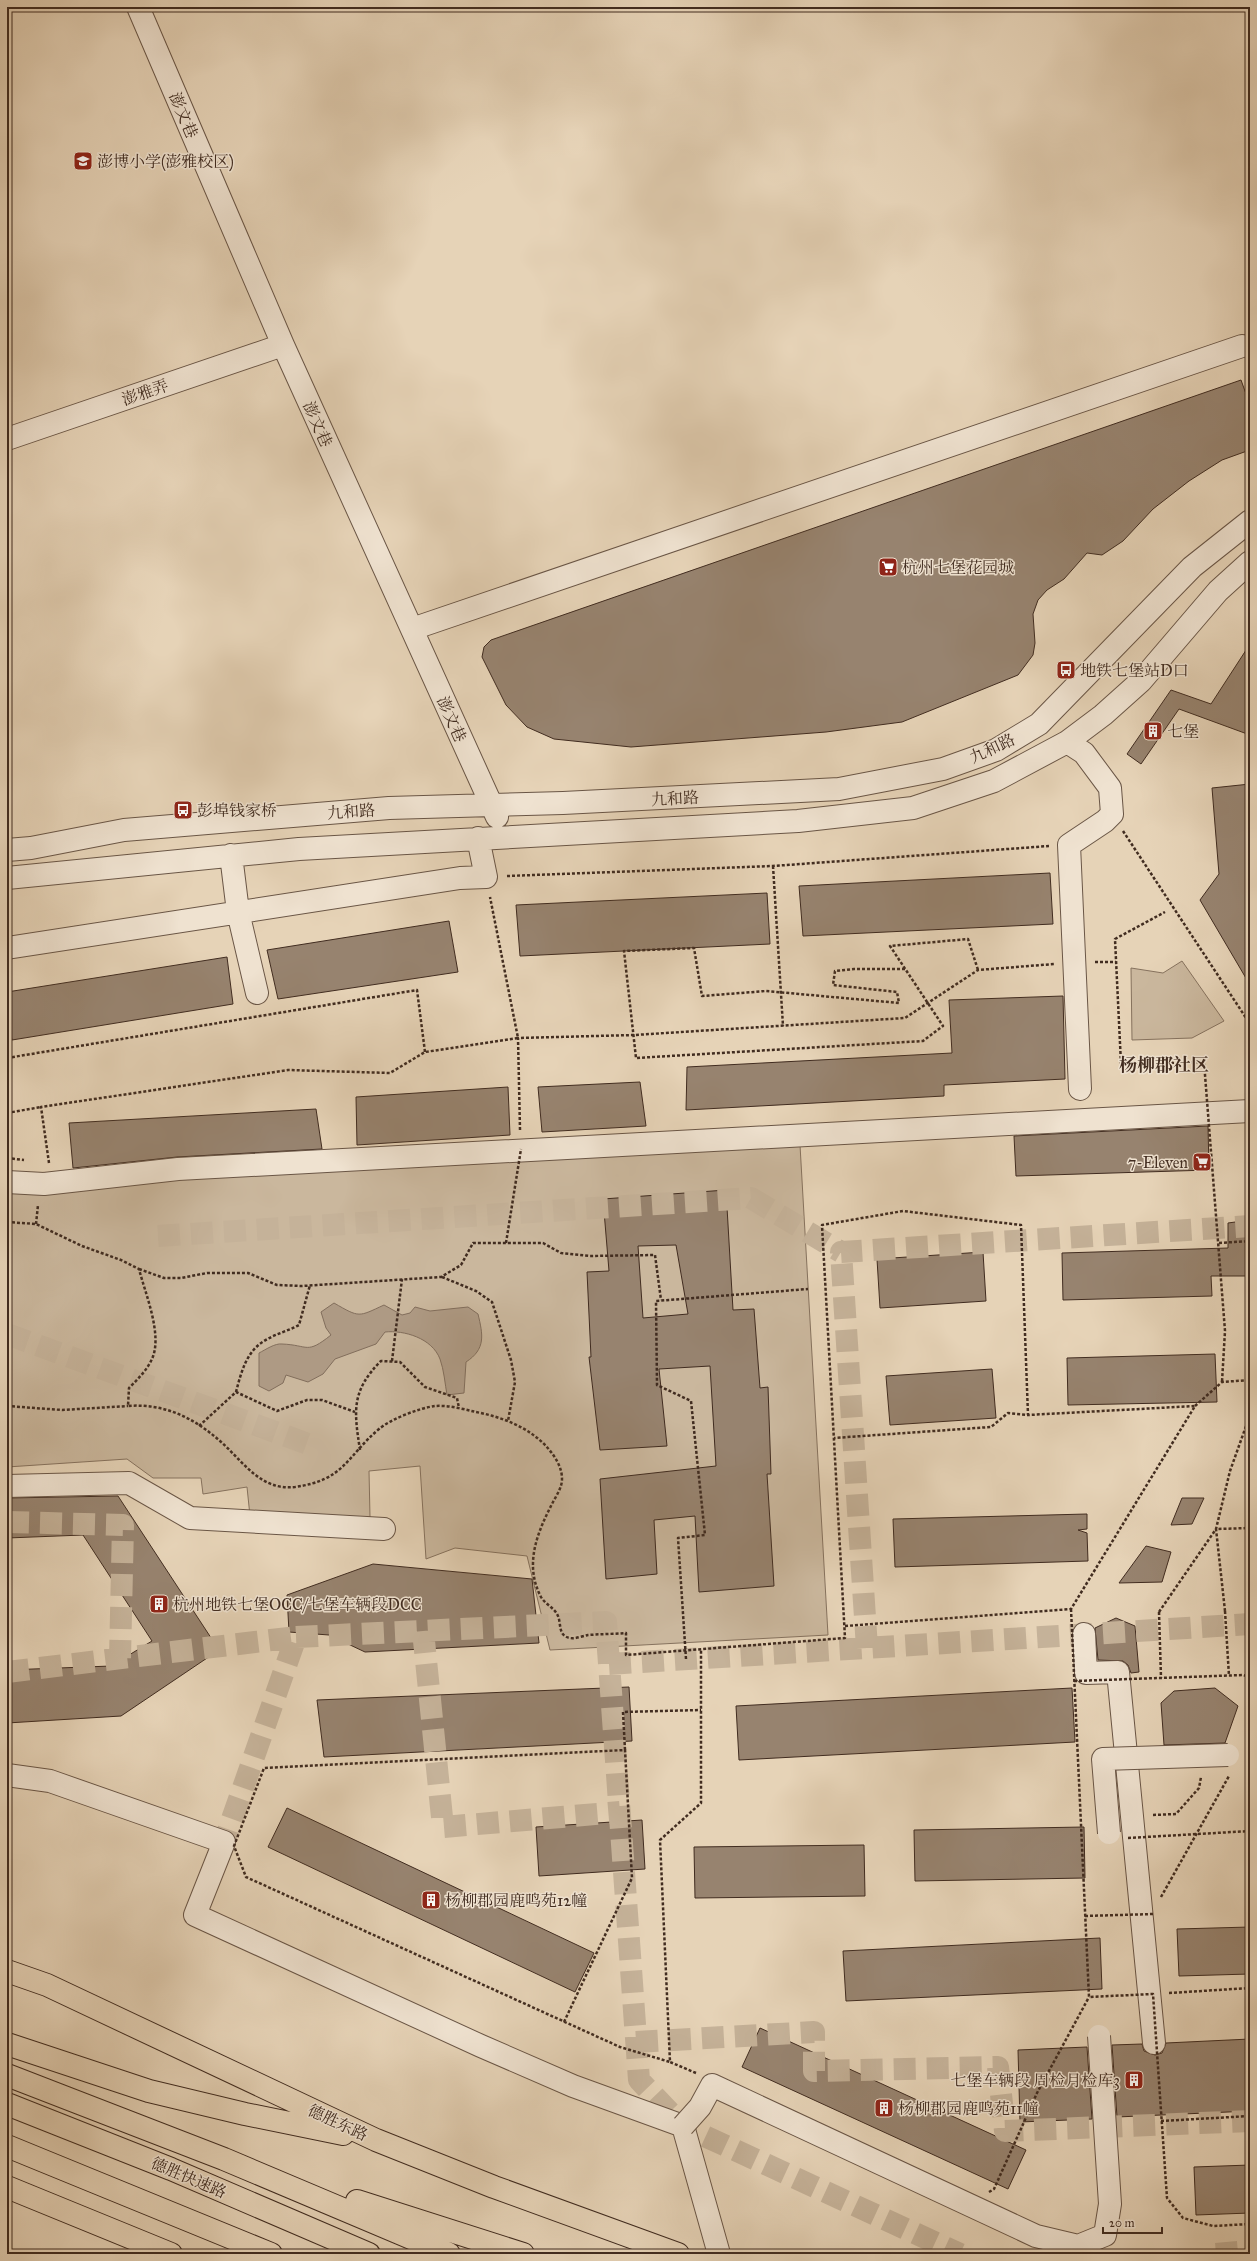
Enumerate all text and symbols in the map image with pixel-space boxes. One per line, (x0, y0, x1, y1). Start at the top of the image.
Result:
street label: 澎文巷 (165, 89, 202, 141)
school or university icon: 澎博小学(澎雅校区) (72, 150, 94, 172)
place label: 澎博小学(澎雅校区) (97, 152, 234, 172)
street label: 澎雅弄 (119, 376, 171, 409)
street label: 澎文巷 (299, 398, 336, 450)
supermarket icon: 杭州七堡花园城 (877, 556, 899, 578)
place label: 杭州七堡花园城 (902, 558, 1014, 577)
bus stop icon: 地铁七堡站D口 (1055, 659, 1077, 681)
place label: 地铁七堡站D口 (1080, 661, 1189, 680)
street label: 澎文巷 (433, 693, 470, 745)
building icon: 七堡 (1142, 720, 1164, 742)
place label: 七堡 (1167, 722, 1199, 741)
street label: 九和路 (966, 730, 1018, 767)
street label: 九和路 (651, 788, 699, 809)
bus stop icon: 彭埠钱家桥 (172, 799, 194, 821)
street label: 九和路 (326, 800, 376, 823)
place label: 彭埠钱家桥 (197, 801, 277, 820)
district label: 杨柳郡社区 (1119, 1054, 1209, 1076)
supermarket icon: 7-Eleven (1191, 1151, 1213, 1173)
place label: 7-Eleven (1128, 1153, 1188, 1172)
building icon: 杭州地铁七堡OCC/七堡车辆段DCC (148, 1593, 170, 1615)
place label: 杭州地铁七堡OCC/七堡车辆段DCC (173, 1595, 422, 1614)
building icon: 杨柳郡园鹿鸣苑12幢 (420, 1889, 442, 1911)
place label: 杨柳郡园鹿鸣苑12幢 (445, 1891, 587, 1910)
building icon: 七堡车辆段 周检月检库3 (1123, 2069, 1145, 2091)
place label: 七堡车辆段 周检月检库3 (950, 2071, 1120, 2090)
building icon: 杨柳郡园鹿鸣苑11幢 (873, 2097, 895, 2119)
place label: 杨柳郡园鹿鸣苑11幢 (898, 2099, 1039, 2118)
street label: 德胜东路 (305, 2100, 371, 2145)
street label: 德胜快速路 (148, 2153, 229, 2202)
scale bar (1103, 2209, 1162, 2235)
text: 20 m (1109, 2216, 1135, 2230)

